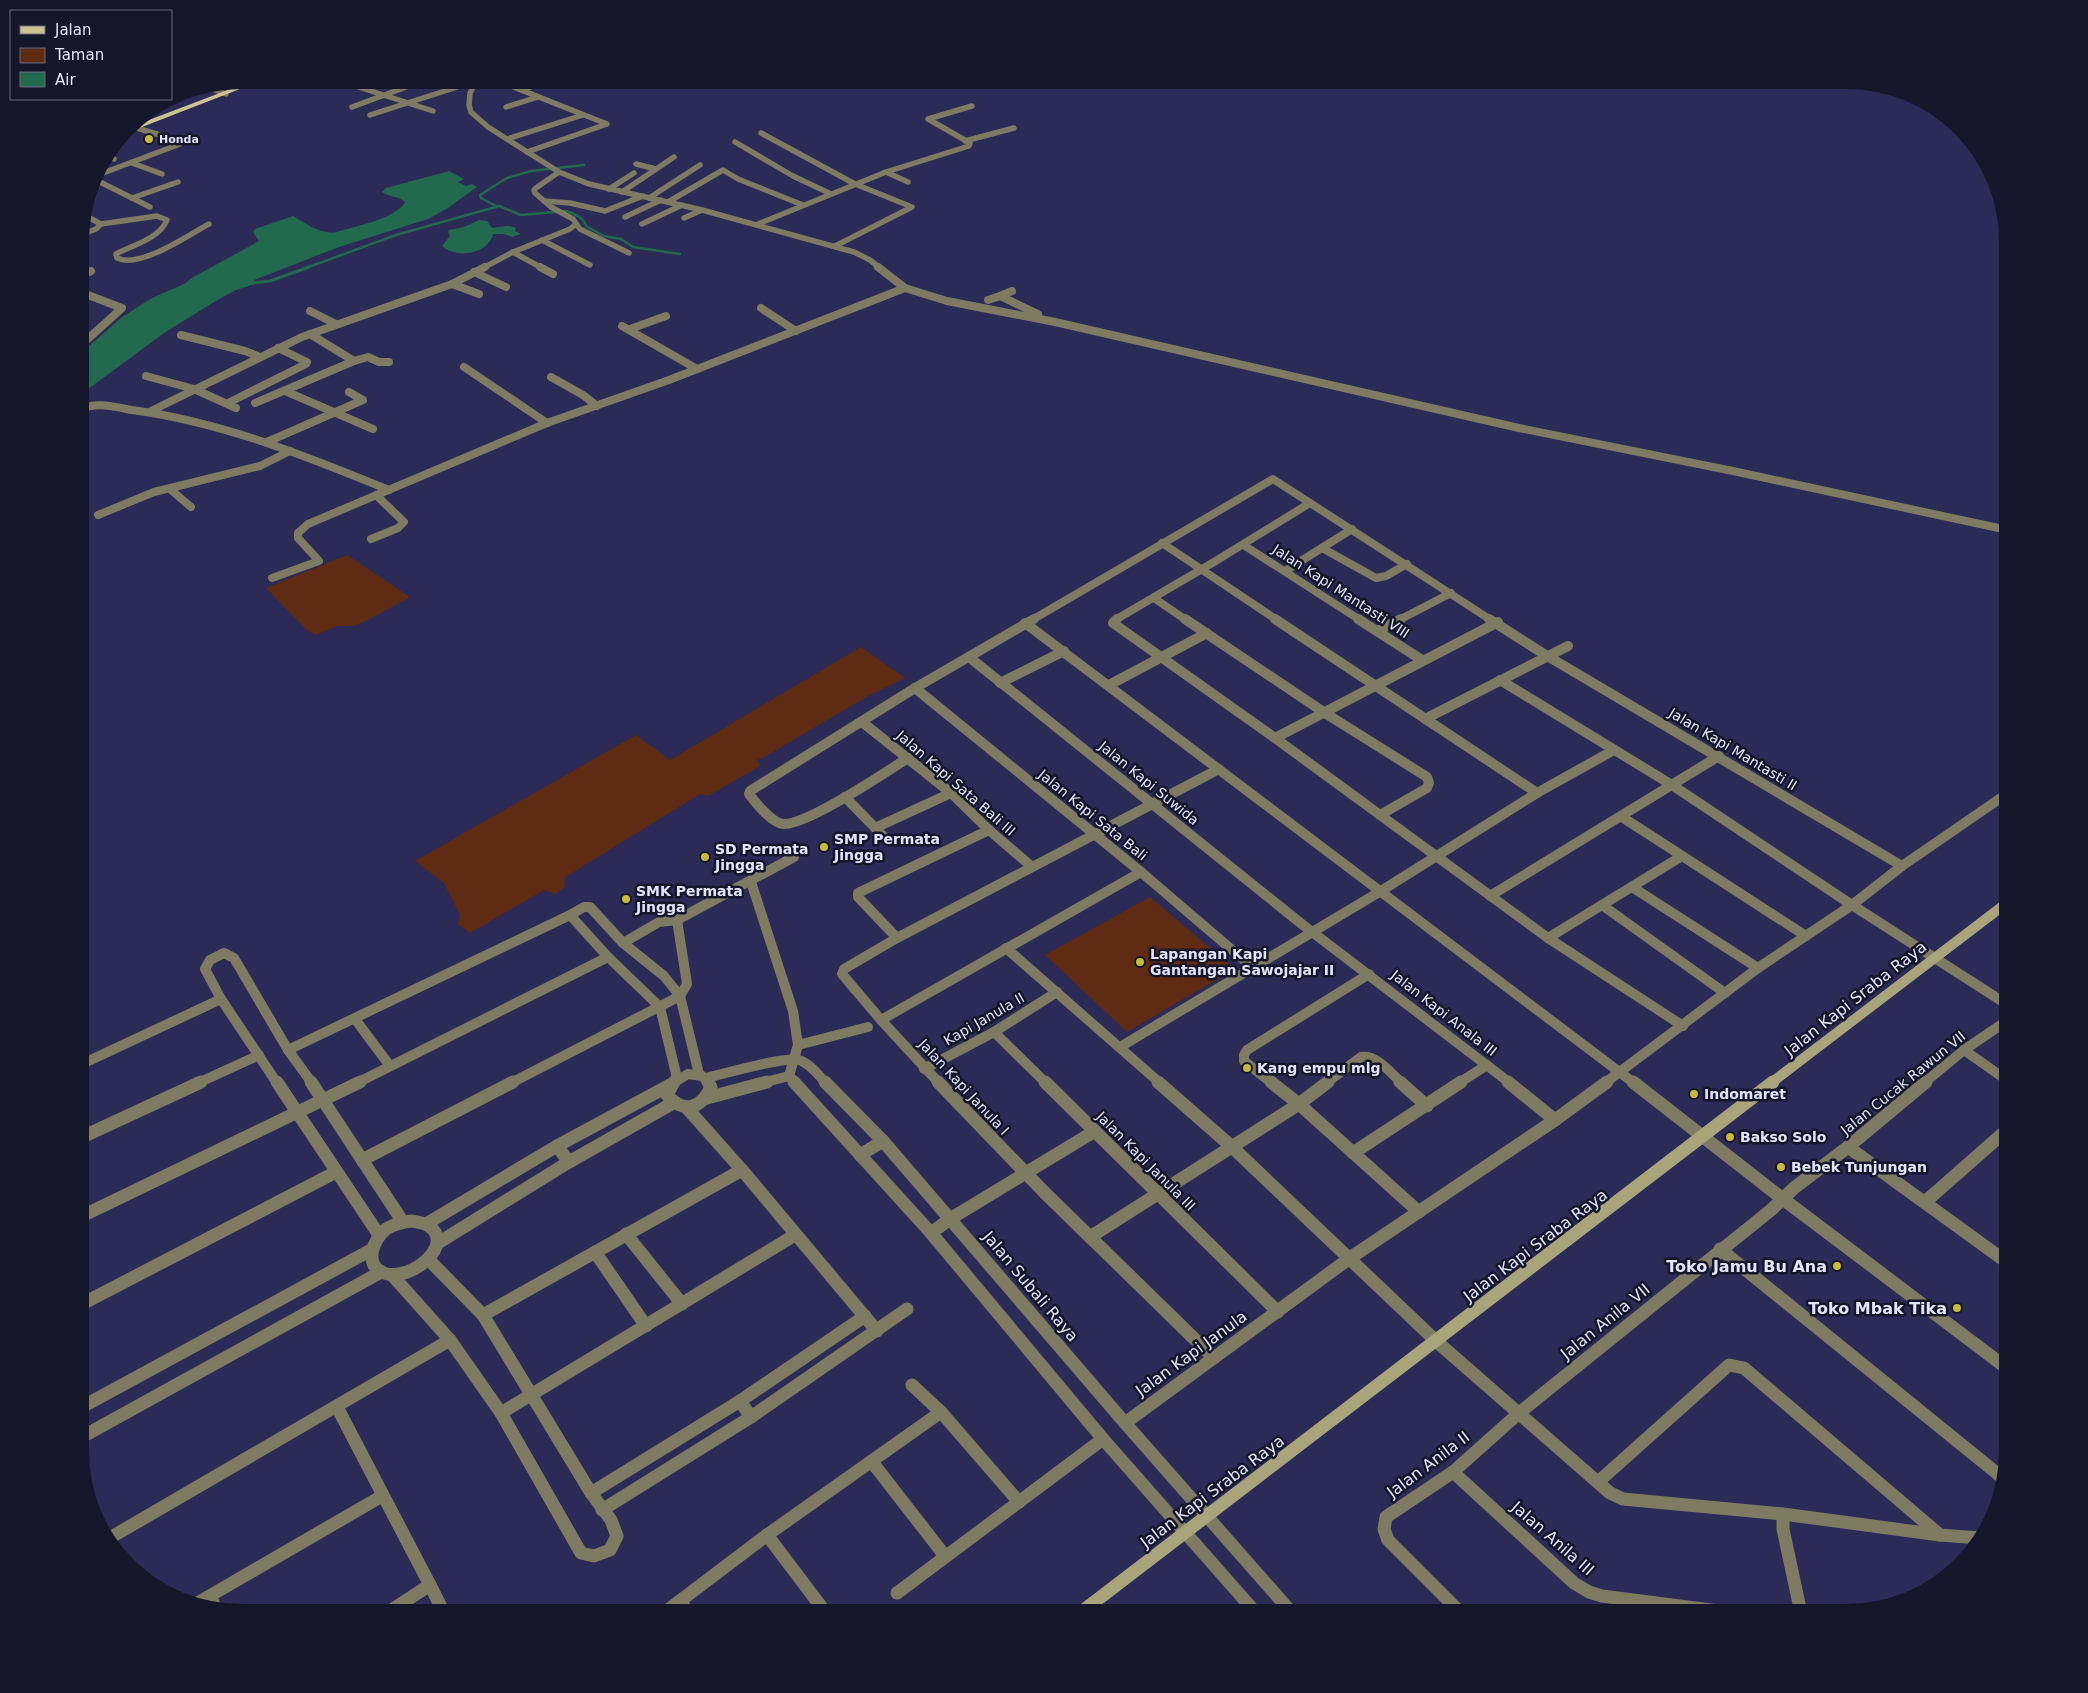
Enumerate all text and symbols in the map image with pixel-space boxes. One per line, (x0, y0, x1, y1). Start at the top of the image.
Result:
legend (10, 10, 172, 100)
text: Jalan (54, 21, 91, 39)
text: Taman (54, 46, 104, 64)
text: Air (55, 71, 76, 89)
marker: Honda (143, 133, 155, 145)
place label: Honda (159, 133, 199, 146)
street label: Jalan Kapi Mantasti VIII (1269, 540, 1412, 641)
street label: Jalan Kapi Mantasti II (1665, 704, 1800, 794)
street label: Jalan Kapi Sata Bali III (893, 726, 1019, 839)
street label: Jalan Kapi Suwida (1095, 737, 1202, 828)
street label: Jalan Kapi Sata Bali (1035, 766, 1151, 864)
place label: SMP Permata Jingga (833, 831, 940, 863)
place label: SD Permata Jingga (714, 841, 808, 873)
marker: SMP Permata Jingga (818, 841, 830, 853)
marker: SD Permata Jingga (699, 851, 711, 863)
place label: SMK Permata Jingga (635, 883, 743, 915)
marker: SMK Permata Jingga (620, 893, 632, 905)
street label: Jalan Kapi Sraba Raya (1780, 937, 1930, 1060)
place label: Lapangan Kapi Gantangan Sawojajar II (1150, 946, 1334, 978)
marker: Lapangan Kapi Gantangan Sawojajar II (1134, 956, 1146, 968)
street label: Jalan Kapi Anala III (1387, 966, 1500, 1059)
street label: Kapi Janula II (941, 989, 1027, 1049)
street label: Jalan Cucak Rawun VII (1837, 1028, 1968, 1139)
street label: Jalan Kapi Janula I (915, 1035, 1012, 1138)
place label: Kang empu mlg (1257, 1060, 1381, 1076)
marker: Kang empu mlg (1241, 1062, 1253, 1074)
place label: Indomaret (1704, 1086, 1786, 1102)
marker: Indomaret (1688, 1088, 1700, 1100)
street label: Jalan Kapi Janula III (1093, 1108, 1199, 1214)
place label: Bakso Solo (1740, 1129, 1827, 1145)
marker: Bakso Solo (1724, 1131, 1736, 1143)
place label: Bebek Tunjungan (1791, 1159, 1927, 1175)
marker: Bebek Tunjungan (1775, 1161, 1787, 1173)
street label: Jalan Kapi Sraba Raya (1459, 1185, 1611, 1306)
street label: Jalan Subali Raya (978, 1227, 1082, 1345)
place label: Toko Jamu Bu Ana (1666, 1257, 1827, 1276)
marker: Toko Jamu Bu Ana (1831, 1260, 1843, 1272)
street label: Jalan Anila VII (1556, 1280, 1654, 1364)
place label: Toko Mbak Tika (1808, 1299, 1947, 1318)
marker: Toko Mbak Tika (1951, 1302, 1963, 1314)
street label: Jalan Kapi Janula (1131, 1307, 1251, 1401)
street label: Jalan Anila II (1383, 1427, 1473, 1502)
street label: Jalan Kapi Sraba Raya (1136, 1431, 1288, 1552)
street label: Jalan Anila III (1507, 1497, 1598, 1579)

